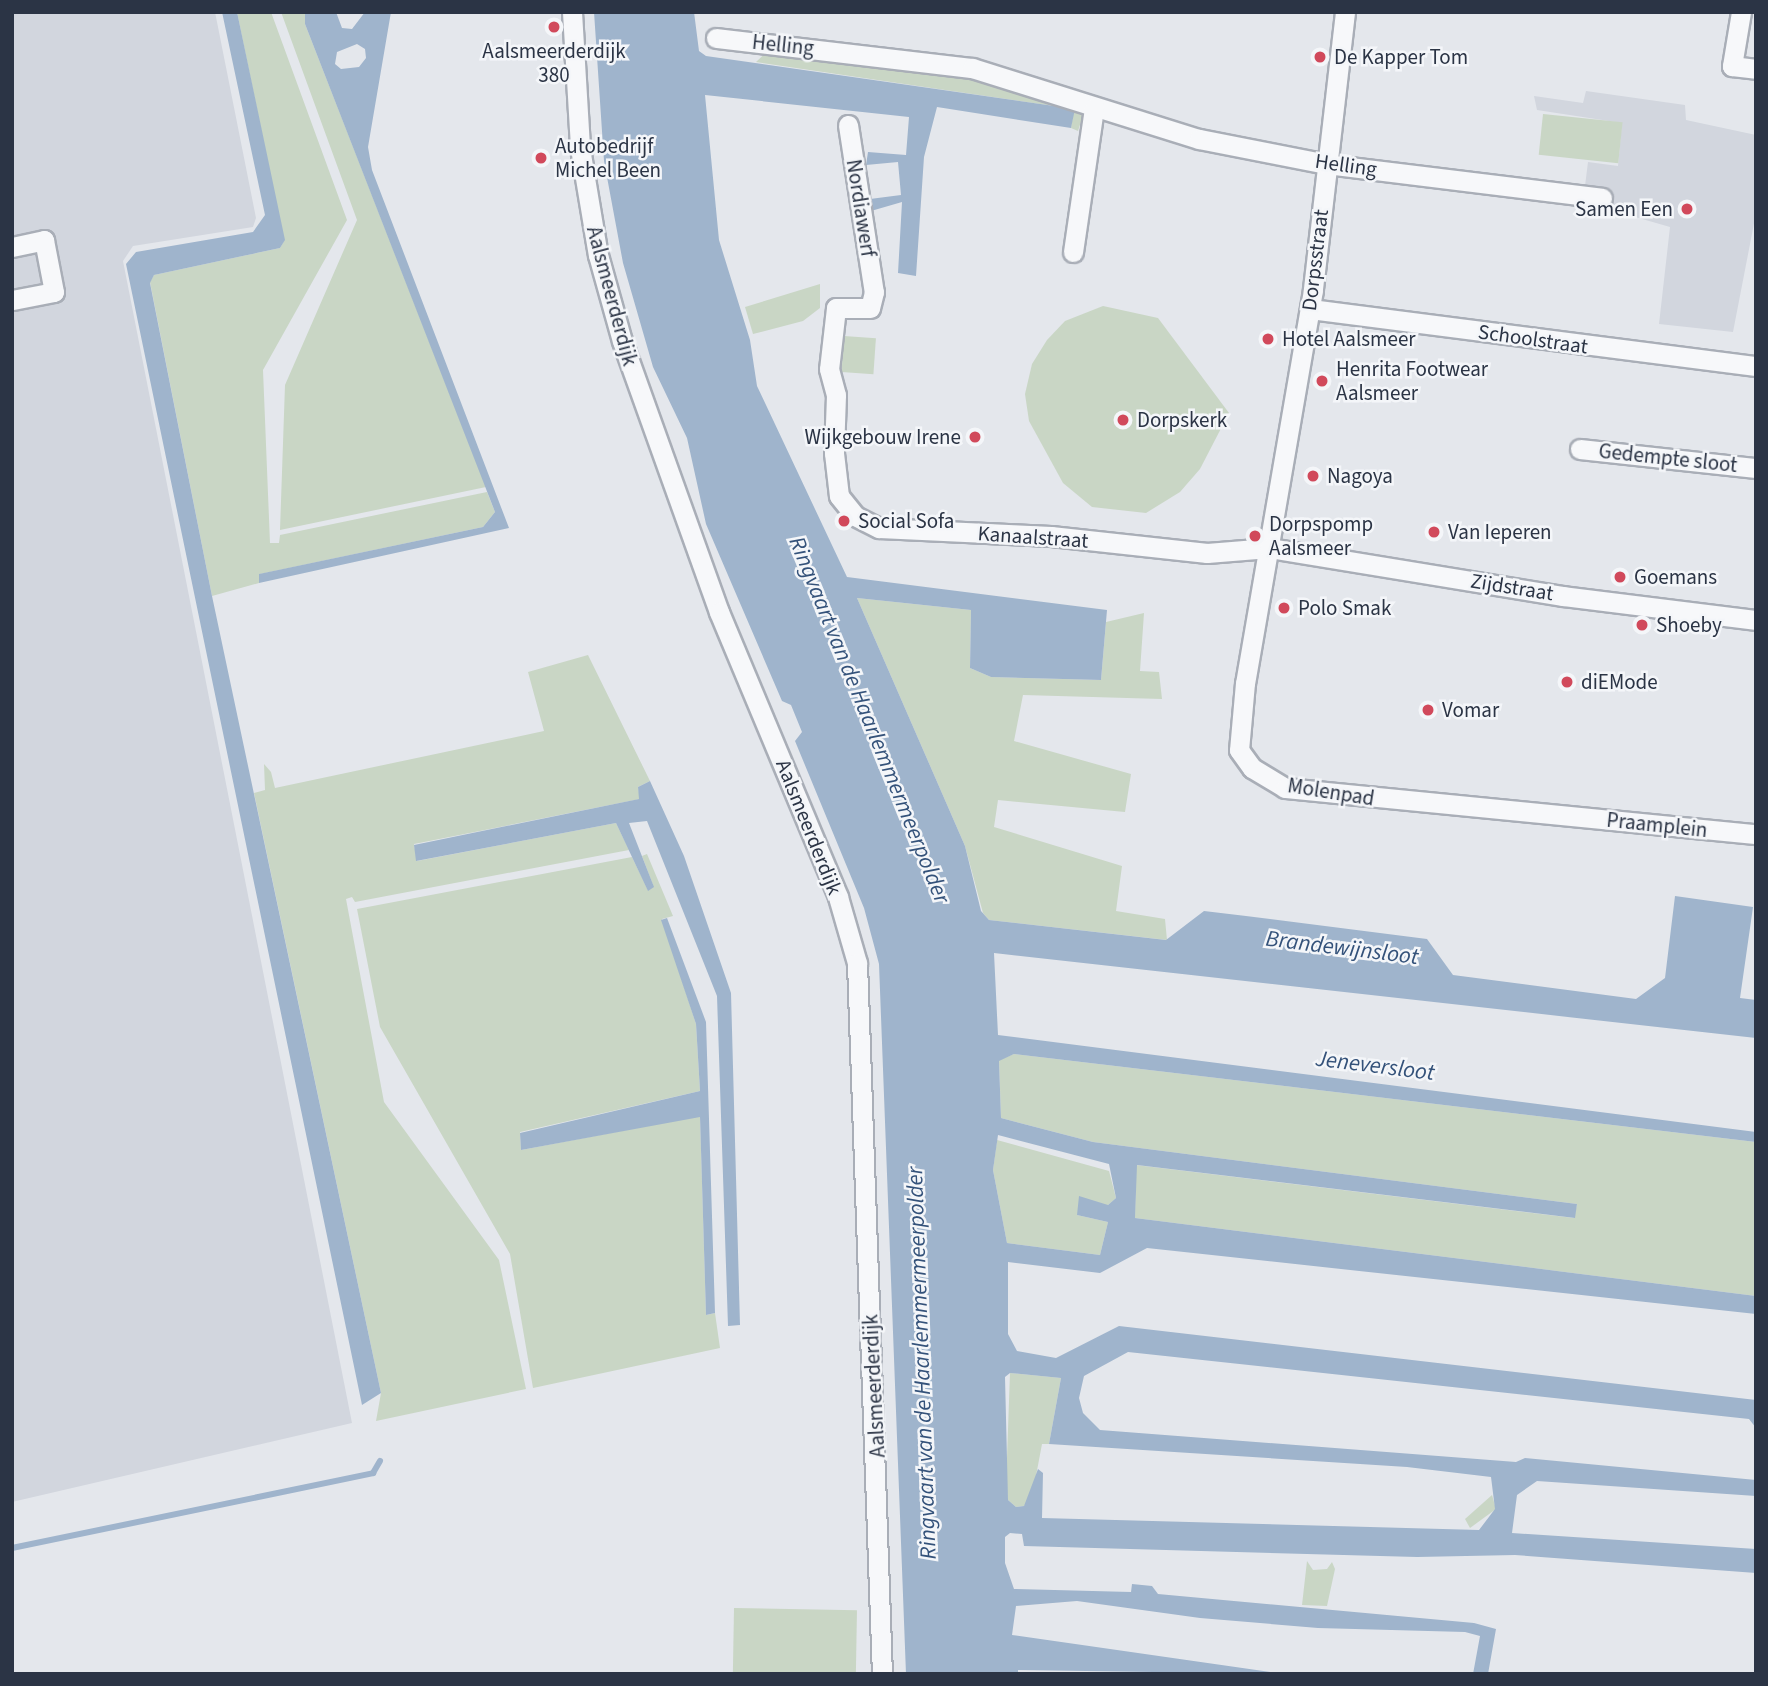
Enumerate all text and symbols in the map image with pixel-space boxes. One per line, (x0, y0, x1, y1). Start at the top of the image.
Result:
marker: Aalsmeerderdijk 380 (546, 19, 562, 35)
street label: Helling (751, 29, 815, 61)
place label: Aalsmeerderdijk 380 (482, 38, 626, 88)
place label: De Kapper Tom (1334, 44, 1468, 70)
marker: De Kapper Tom (1312, 49, 1328, 65)
place label: Autobedrijf Michel Been (555, 133, 661, 183)
street label: Helling (1314, 148, 1378, 182)
marker: Autobedrijf Michel Been (533, 150, 549, 166)
street label: Nordiawerf (841, 157, 881, 259)
place label: Samen Een (1575, 196, 1673, 222)
marker: Samen Een (1679, 201, 1695, 217)
street label: Dorpsstraat (1296, 208, 1334, 312)
street label: Aalsmeerderdijk (581, 223, 643, 369)
street label: Schoolstraat (1476, 319, 1590, 359)
place label: Hotel Aalsmeer (1282, 326, 1416, 352)
marker: Hotel Aalsmeer (1260, 331, 1276, 347)
place label: Henrita Footwear Aalsmeer (1336, 356, 1488, 406)
marker: Henrita Footwear Aalsmeer (1314, 373, 1330, 389)
place label: Dorpskerk (1137, 407, 1227, 433)
marker: Dorpskerk (1115, 412, 1131, 428)
place label: Wijkgebouw Irene (805, 424, 961, 450)
marker: Wijkgebouw Irene (967, 429, 983, 445)
street label: Gedempte sloot (1597, 438, 1739, 478)
place label: Nagoya (1327, 463, 1393, 489)
marker: Nagoya (1305, 468, 1321, 484)
place label: Social Sofa (858, 508, 954, 534)
place label: Dorpspomp Aalsmeer (1269, 511, 1373, 561)
marker: Social Sofa (836, 513, 852, 529)
place label: Van Ieperen (1448, 519, 1552, 545)
street label: Kanaalstraat (977, 521, 1089, 553)
marker: Van Ieperen (1426, 524, 1442, 540)
marker: Dorpspomp Aalsmeer (1247, 528, 1263, 544)
water label: Ringvaart van de Haarlemmermeerpolder (783, 533, 955, 907)
place label: Goemans (1634, 564, 1717, 590)
street label: Zijdstraat (1469, 568, 1555, 606)
marker: Goemans (1612, 569, 1628, 585)
place label: Polo Smak (1298, 595, 1391, 621)
marker: Polo Smak (1276, 600, 1292, 616)
place label: Shoeby (1656, 612, 1722, 638)
marker: Shoeby (1634, 617, 1650, 633)
place label: diEMode (1581, 669, 1658, 695)
marker: diEMode (1559, 674, 1575, 690)
place label: Vomar (1442, 697, 1499, 723)
marker: Vomar (1420, 702, 1436, 718)
street label: Aalsmeerderdijk (770, 756, 848, 898)
street label: Molenpad (1286, 773, 1376, 811)
street label: Praamplein (1605, 807, 1709, 843)
water label: Brandewijnsloot (1264, 925, 1420, 971)
water label: Jeneversloot (1314, 1045, 1436, 1087)
water label: Ringvaart van de Haarlemmermeerpolder (901, 1166, 943, 1560)
street label: Aalsmeerderdijk (858, 1314, 890, 1458)

